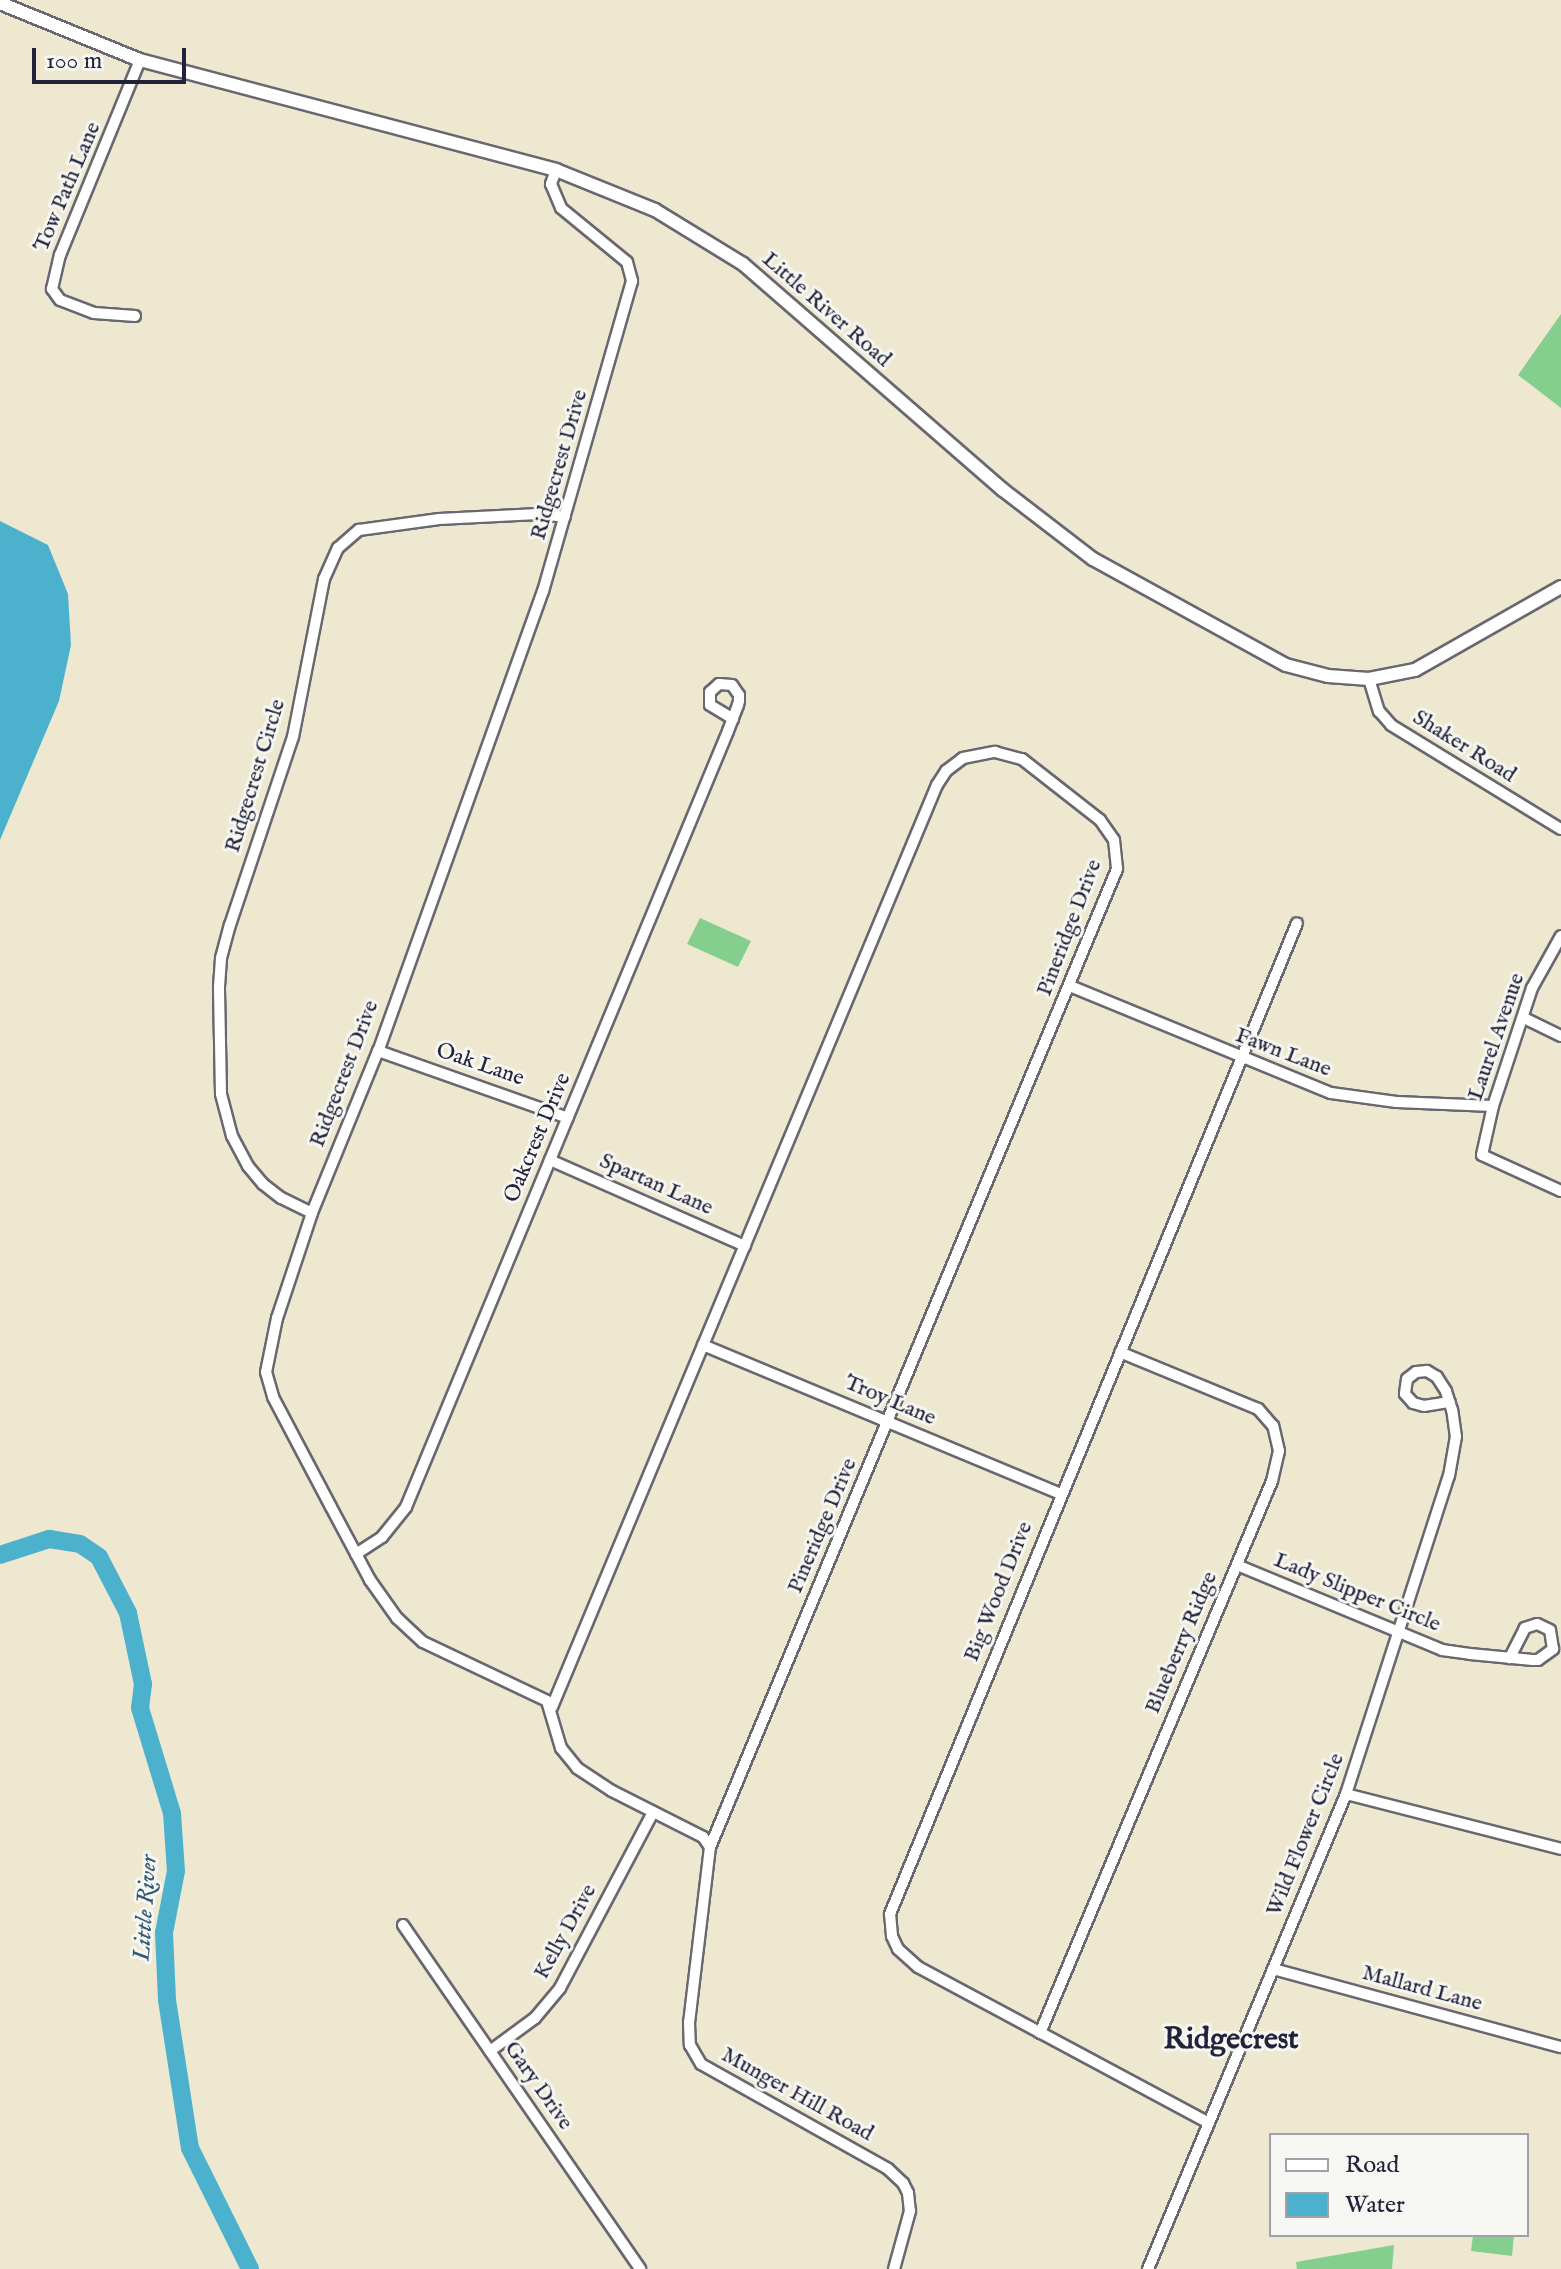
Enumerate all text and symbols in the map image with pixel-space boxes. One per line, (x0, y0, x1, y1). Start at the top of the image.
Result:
scale bar (36, 32, 190, 82)
text: 100 m (46, 46, 102, 77)
street label: Tow Path Lane (29, 118, 107, 256)
street label: Little River Road (756, 247, 896, 373)
street label: Ridgecrest Drive (526, 387, 594, 543)
street label: Ridgecrest Circle (220, 696, 292, 856)
street label: Shaker Road (1407, 705, 1521, 789)
street label: Pineridge Drive (1032, 856, 1108, 1000)
street label: Laurel Avenue (1463, 970, 1531, 1104)
street label: Ridgecrest Drive (305, 997, 385, 1151)
street label: Fawn Lane (1231, 1023, 1335, 1083)
street label: Oak Lane (433, 1038, 527, 1092)
street label: Oakcrest Drive (499, 1069, 577, 1207)
street label: Spartan Lane (595, 1148, 717, 1222)
street label: Troy Lane (840, 1370, 940, 1432)
street label: Pineridge Drive (783, 1455, 863, 1597)
street label: Big Wood Drive (959, 1518, 1039, 1666)
street label: Lady Slipper Circle (1270, 1548, 1444, 1638)
street label: Blueberry Ridge (1140, 1568, 1224, 1718)
street label: Wild Flower Circle (1261, 1750, 1351, 1920)
water label: Little River (128, 1854, 164, 1962)
street label: Kelly Drive (529, 1880, 603, 1984)
street label: Mallard Lane (1359, 1960, 1485, 2018)
district label: Ridgecrest (1163, 2022, 1299, 2058)
street label: Gary Drive (498, 2037, 578, 2135)
street label: Munger Hill Road (716, 2042, 878, 2148)
legend (1269, 2133, 1529, 2237)
text: Road (1345, 2150, 1399, 2181)
text: Water (1345, 2190, 1405, 2221)

